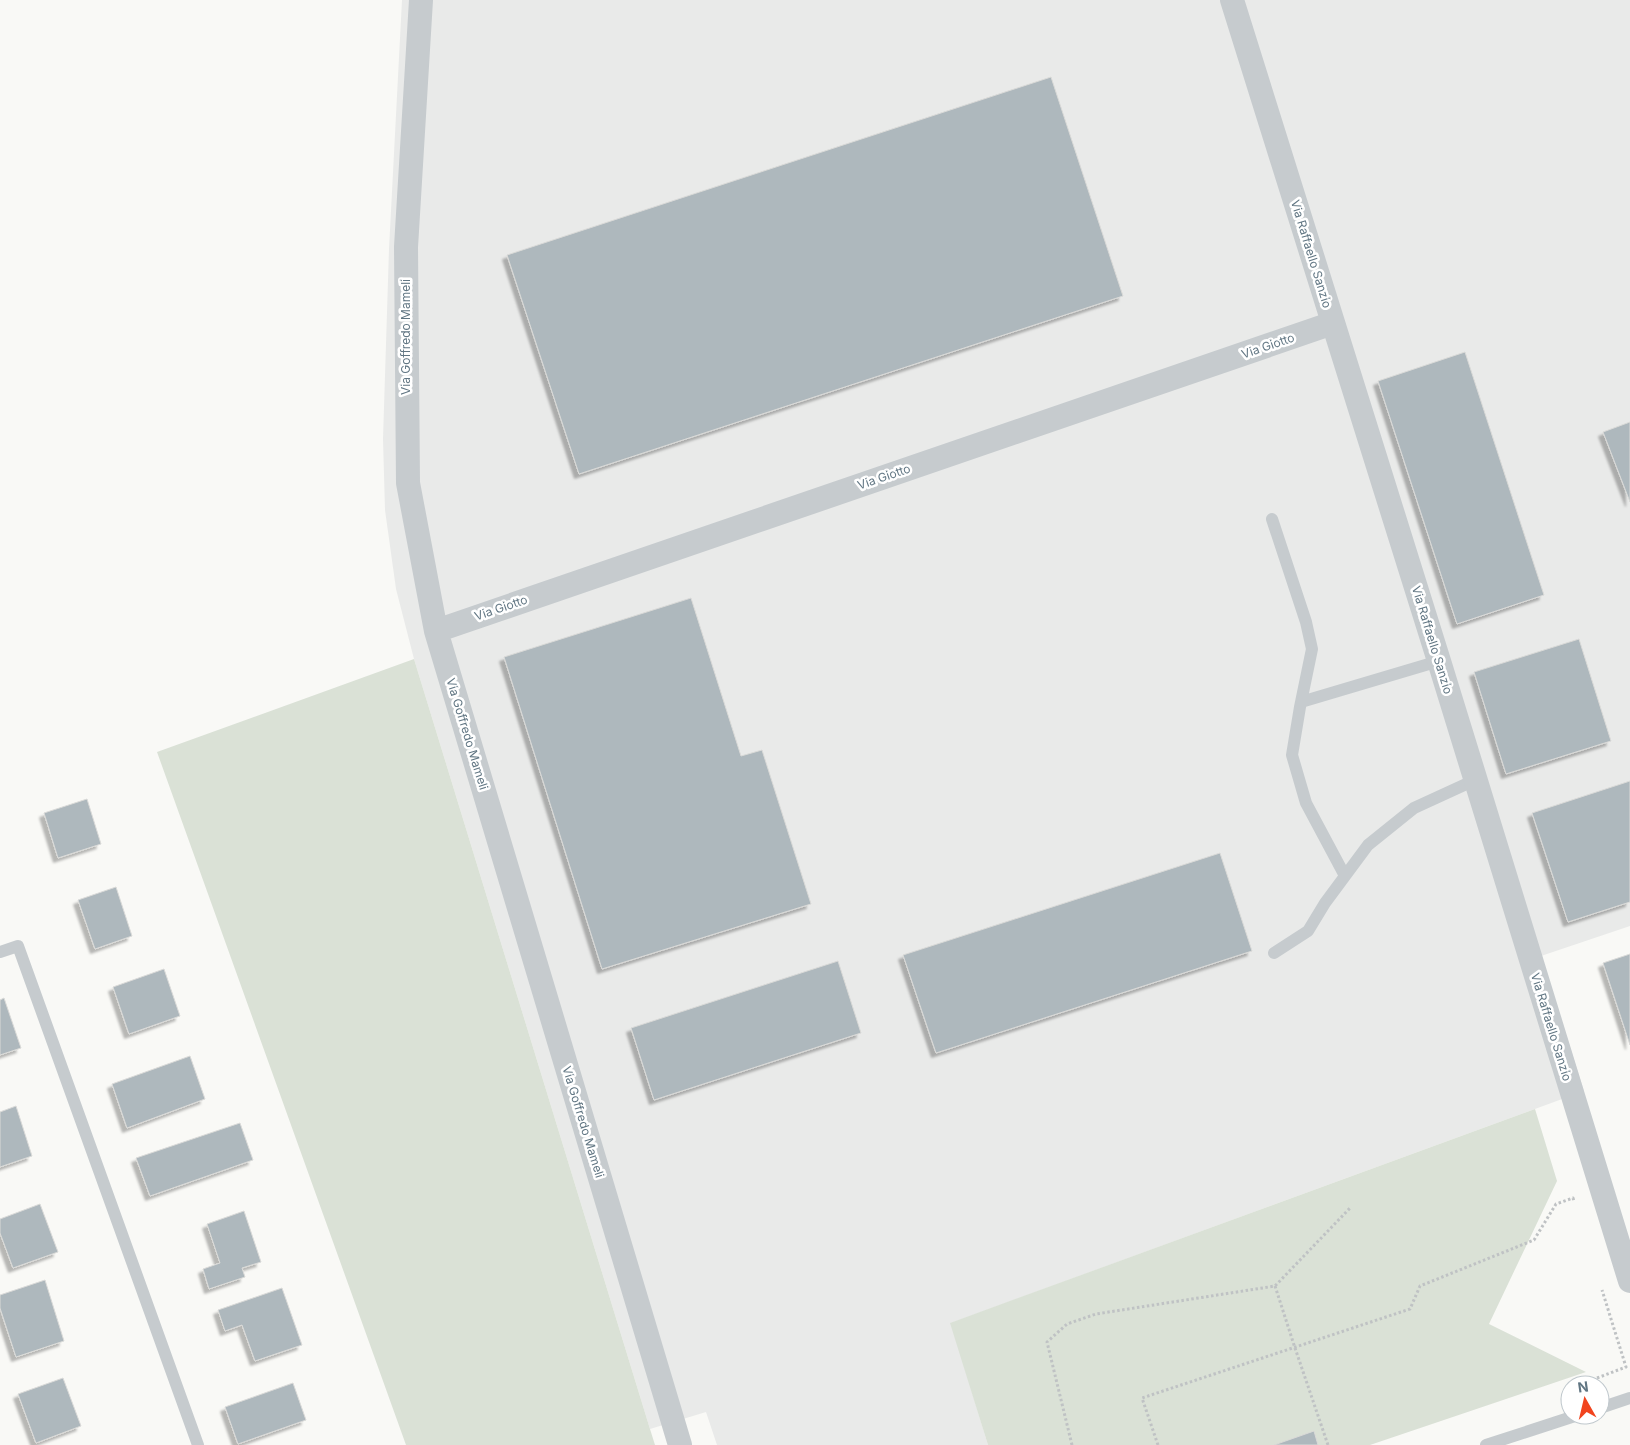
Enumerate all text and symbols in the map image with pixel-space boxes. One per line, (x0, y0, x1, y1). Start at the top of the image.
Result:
street label: Via Raffaello Sanzio (1288, 198, 1335, 310)
street label: Via Goffredo Mameli (398, 279, 413, 395)
street label: Via Giotto (1239, 329, 1296, 362)
street label: Via Giotto (855, 460, 912, 493)
street label: Via Raffaello Sanzio (1409, 584, 1456, 696)
street label: Via Giotto (472, 591, 529, 624)
street label: Via Goffredo Mameli (443, 676, 492, 792)
street label: Via Raffaello Sanzio (1528, 971, 1575, 1083)
street label: Via Goffredo Mameli (559, 1064, 608, 1180)
north arrow (1560, 1375, 1610, 1425)
text: N (1577, 1377, 1590, 1396)

